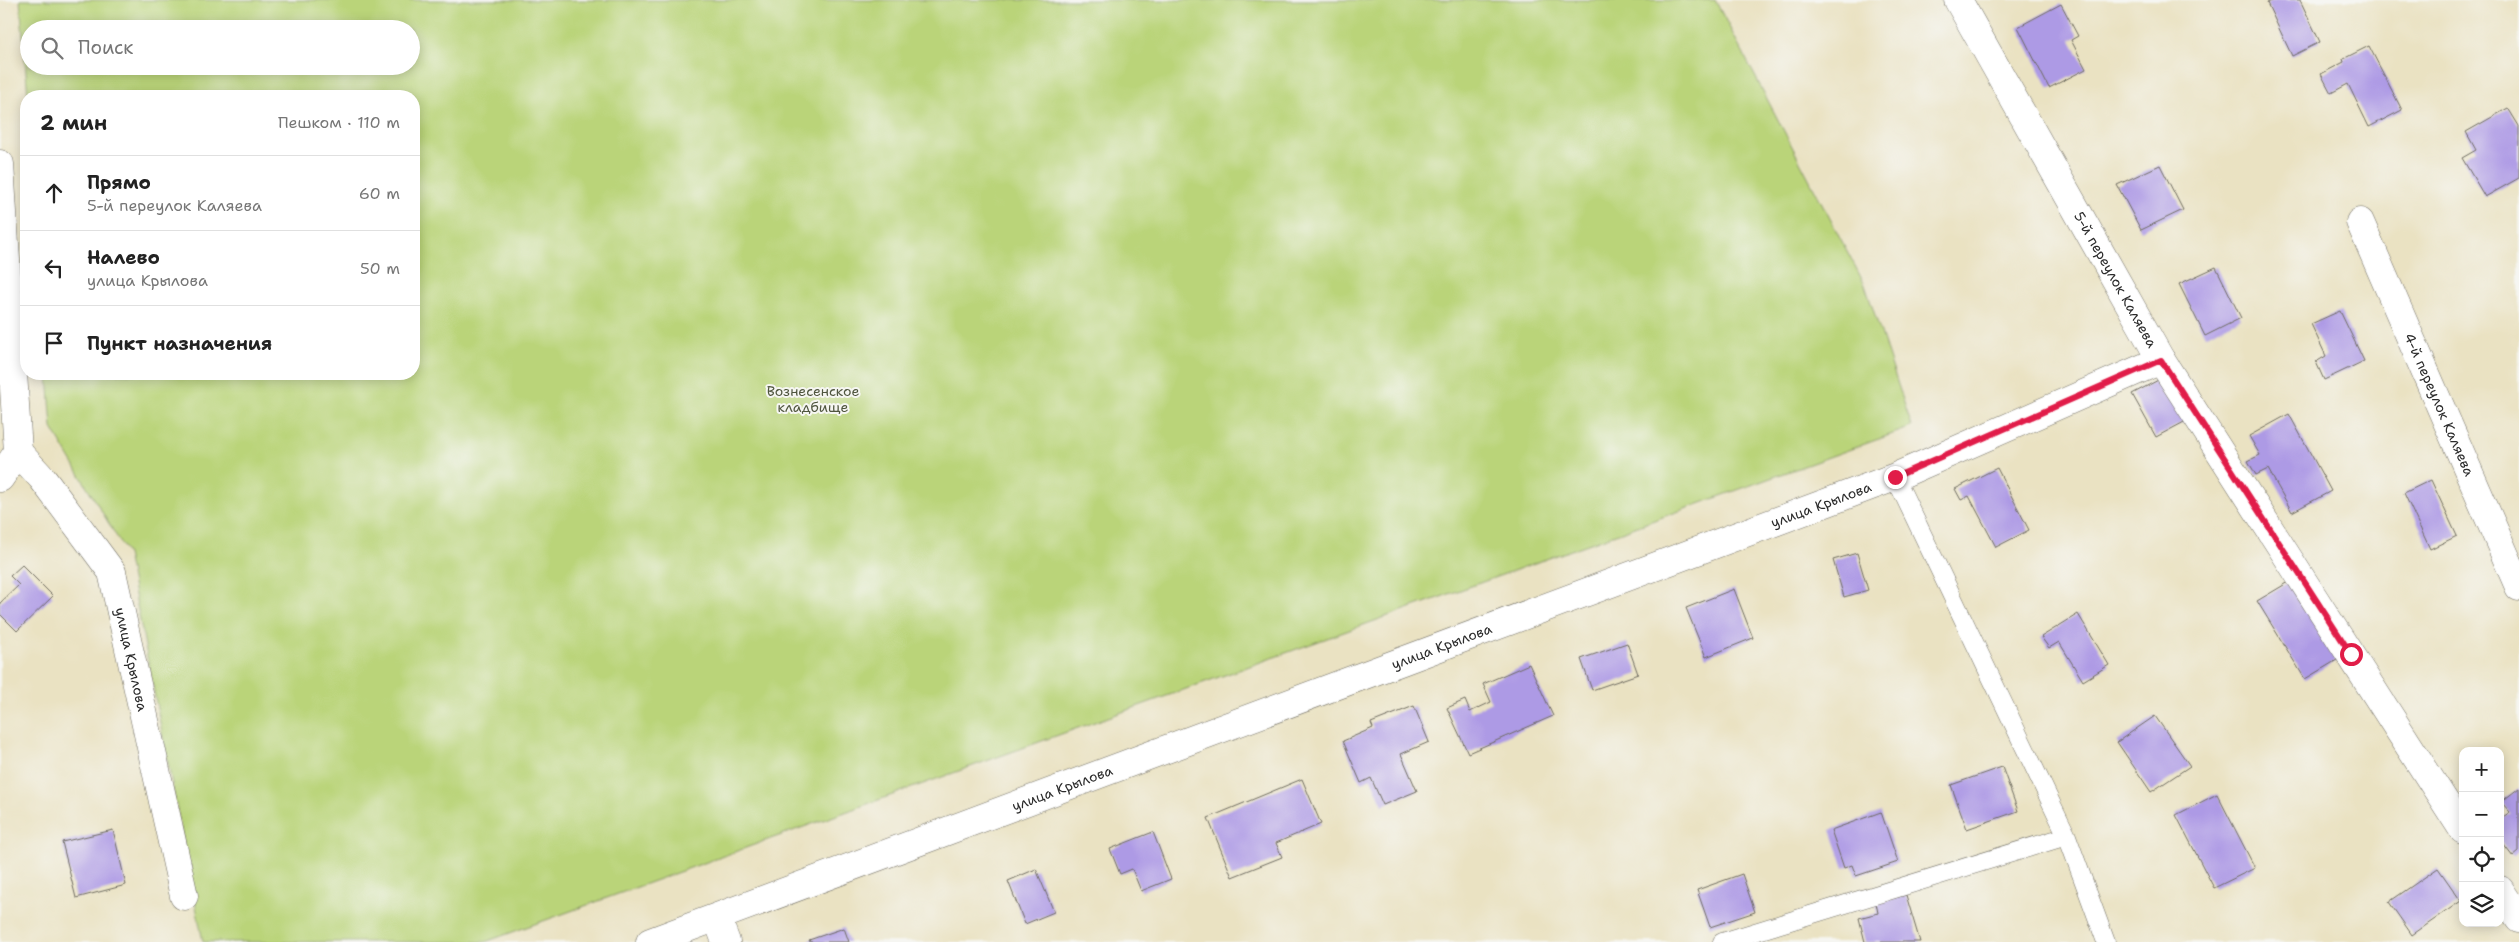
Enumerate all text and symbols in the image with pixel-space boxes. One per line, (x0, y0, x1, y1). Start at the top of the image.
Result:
search box (20, 20, 420, 75)
icon: search (38, 34, 66, 62)
text: Поиск (78, 35, 133, 60)
text: 2 мин (40, 109, 107, 137)
text: Пешком · 110 m (278, 112, 400, 133)
text: Прямо (87, 170, 151, 195)
icon: ahead (40, 179, 68, 207)
text: 60 m (359, 183, 400, 204)
text: 5-й переулок Каляева (87, 195, 262, 216)
street label: 5-й переулок Каляева (2070, 208, 2161, 351)
text: Налево (87, 245, 160, 270)
icon: left (40, 254, 68, 282)
text: 50 m (360, 258, 400, 279)
text: улица Крылова (87, 270, 208, 291)
icon: arrive (40, 329, 68, 357)
street label: 4-й переулок Каляева (2400, 330, 2479, 479)
text: Пункт назначения (87, 331, 272, 356)
park label: Вознесенское кладбище (767, 382, 859, 416)
route end (1884, 466, 1907, 489)
street label: улица Крылова (1768, 478, 1874, 532)
street label: улица Крылова (111, 606, 152, 713)
street label: улица Крылова (1389, 619, 1495, 673)
route start (2340, 643, 2363, 666)
map controls (2459, 747, 2504, 927)
button: + (2459, 747, 2504, 792)
street label: улица Крылова (1009, 761, 1115, 815)
button: − (2459, 792, 2504, 837)
button: locate (2459, 837, 2504, 882)
button: layers (2459, 882, 2504, 927)

